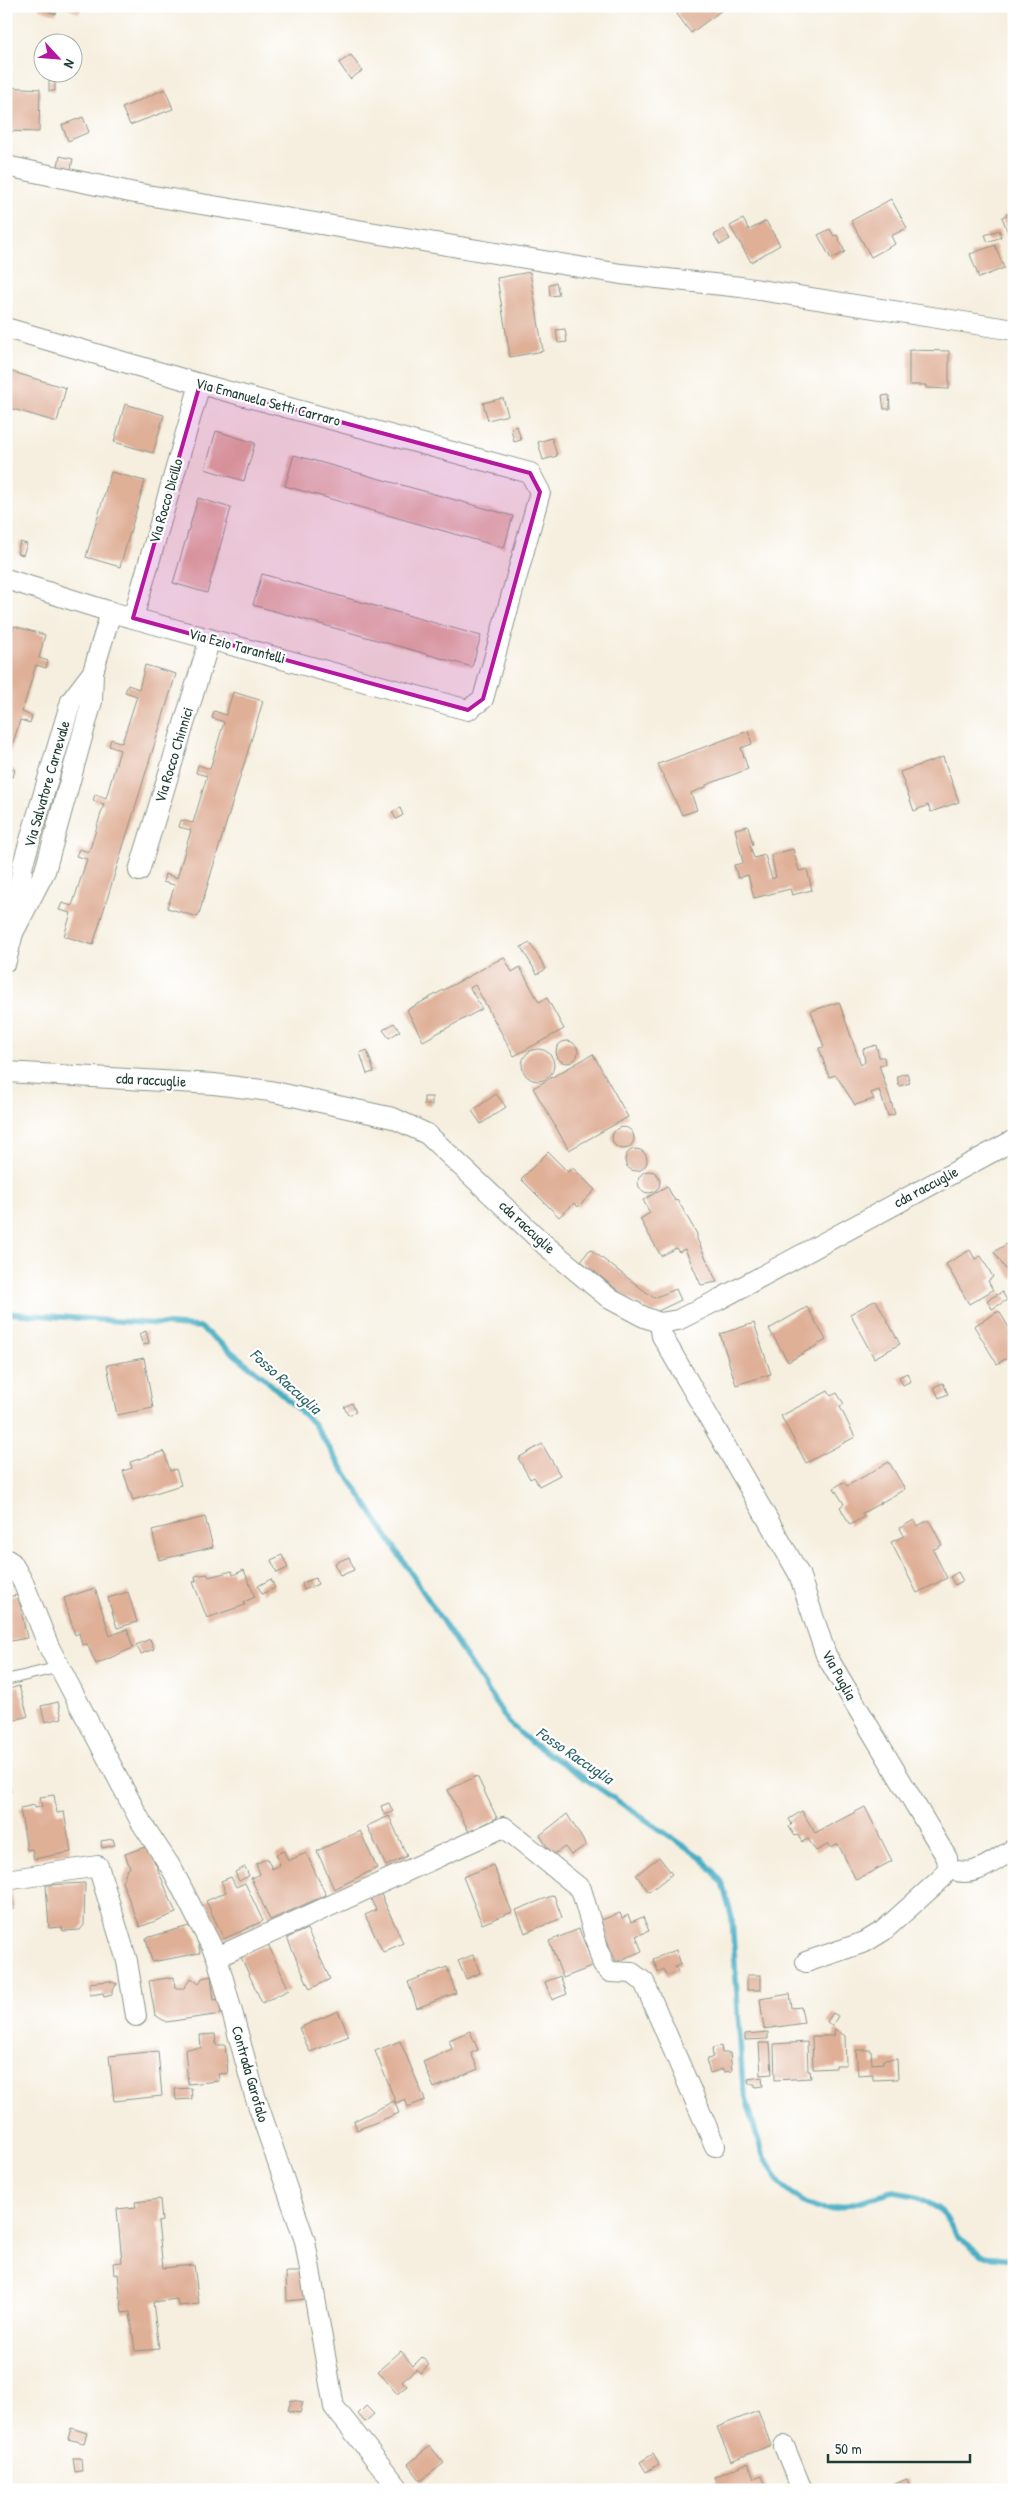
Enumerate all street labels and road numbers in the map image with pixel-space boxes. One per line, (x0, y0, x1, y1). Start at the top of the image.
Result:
street label: Via Emanuela Setti Carraro (193, 372, 343, 431)
street label: Via Rocco Dicillo (143, 456, 188, 546)
street label: Via Ezio Tarantelli (186, 623, 288, 669)
street label: Via Rocco Chinnici (149, 704, 198, 805)
street label: Via Salvatore Carnevale (18, 718, 75, 850)
street label: cda raccuglie (115, 1067, 187, 1092)
street label: cda raccuglie (890, 1161, 962, 1212)
street label: cda raccuglie (494, 1195, 560, 1258)
street label: Via Puglia (817, 1646, 862, 1704)
street label: Contrada Garofalo (227, 2023, 274, 2124)

